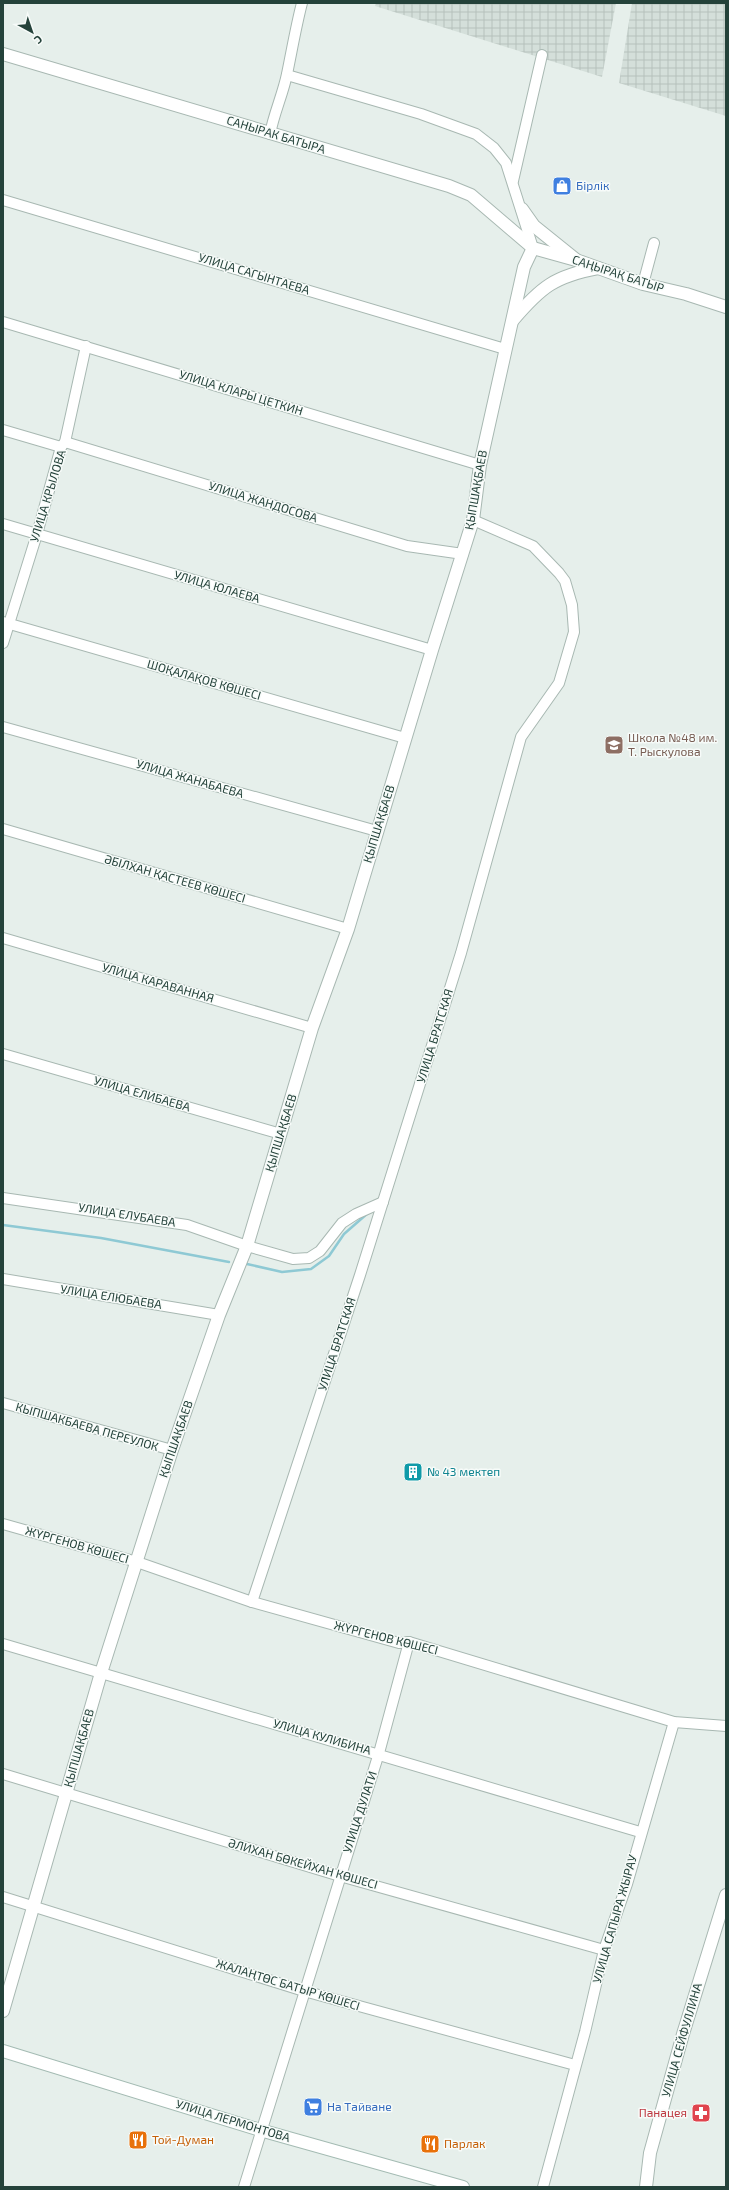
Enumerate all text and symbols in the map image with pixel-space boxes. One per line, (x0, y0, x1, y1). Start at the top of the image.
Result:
north arrow (12, 12, 52, 52)
text: С (32, 33, 45, 47)
street label: САНЫРАК БАТЫРА (225, 112, 328, 156)
shop icon: Бірлік (551, 175, 573, 197)
place label: Бірлік (576, 178, 610, 192)
street label: УЛИЦА САГЫНТАЕВА (197, 249, 312, 297)
street label: САҢЫРАҚ БАТЫР (571, 252, 666, 294)
street label: УЛИЦА КЛАРЫ ЦЕТКИН (178, 367, 305, 418)
street label: УЛИЦА КРЫЛОВА (26, 447, 68, 544)
street label: ҚЫПШАҚБАЕВ (461, 449, 489, 531)
street label: УЛИЦА ЖАНДОСОВА (207, 478, 320, 524)
street label: УЛИЦА ЮЛАЕВА (173, 567, 262, 605)
street label: ШОҚАЛАҚОВ КӨШЕСІ (146, 656, 263, 702)
place label: Школа №48 им. Т. Рыскулова (628, 730, 717, 759)
school or university icon: Школа №48 им. Т. Рыскулова (603, 734, 625, 756)
street label: УЛИЦА ЖАНАБАЕВА (135, 756, 246, 800)
street label: ҚЫПШАҚБАЕВ (360, 783, 397, 864)
street label: ӘБІЛХАН ҚАСТЕЕВ КӨШЕСІ (103, 851, 247, 905)
street label: УЛИЦА КАРАВАННАЯ (101, 959, 216, 1005)
street label: УЛИЦА БРАТСКАЯ (413, 987, 455, 1084)
street label: УЛИЦА ЕЛИБАЕВА (92, 1073, 193, 1114)
street label: ҚЫПШАҚБАЕВ (262, 1092, 299, 1173)
street label: УЛИЦА ЕЛУБАЕВА (77, 1199, 177, 1229)
street label: УЛИЦА ЕЛЮБАЕВА (59, 1281, 163, 1311)
street label: УЛИЦА БРАТСКАЯ (314, 1295, 358, 1392)
street label: ҚЫПШАҚБАЕВ (155, 1398, 195, 1479)
street label: КЫПШАКБАЕВА ПЕРЕУЛОК (14, 1399, 160, 1453)
building icon: № 43 мектеп (402, 1461, 424, 1483)
place label: № 43 мектеп (427, 1464, 500, 1478)
street label: ЖҮРГЕНОВ КӨШЕСІ (24, 1523, 130, 1565)
street label: ЖҮРГЕНОВ КӨШЕСІ (333, 1617, 440, 1657)
street label: ҚЫПШАҚБАЕВ (60, 1707, 96, 1788)
street label: УЛИЦА КУЛИБИНА (272, 1715, 373, 1757)
street label: УЛИЦА ДУЛАТИ (339, 1769, 379, 1854)
street label: ӘЛИХАН БӨКЕЙХАН КӨШЕСІ (227, 1835, 380, 1891)
street label: УЛИЦА САПЫРА ЖЫРАУ (589, 1853, 639, 1984)
street label: ЖАЛАҢТӨС БАТЫР КӨШЕСІ (215, 1955, 362, 2013)
street label: УЛИЦА СЕЙФУЛЛИНА (658, 1981, 704, 2098)
street label: УЛИЦА ЛЕРМОНТОВА (175, 2096, 293, 2144)
supermarket icon: На Тайване (302, 2096, 324, 2118)
place label: На Тайване (327, 2099, 392, 2113)
pharmacy icon: Панацея (690, 2102, 712, 2124)
place label: Панацея (639, 2105, 687, 2119)
restaurant icon: Той-Думан (127, 2129, 149, 2151)
place label: Той-Думан (152, 2132, 214, 2147)
restaurant icon: Парлак (419, 2133, 441, 2155)
place label: Парлак (444, 2136, 486, 2150)

